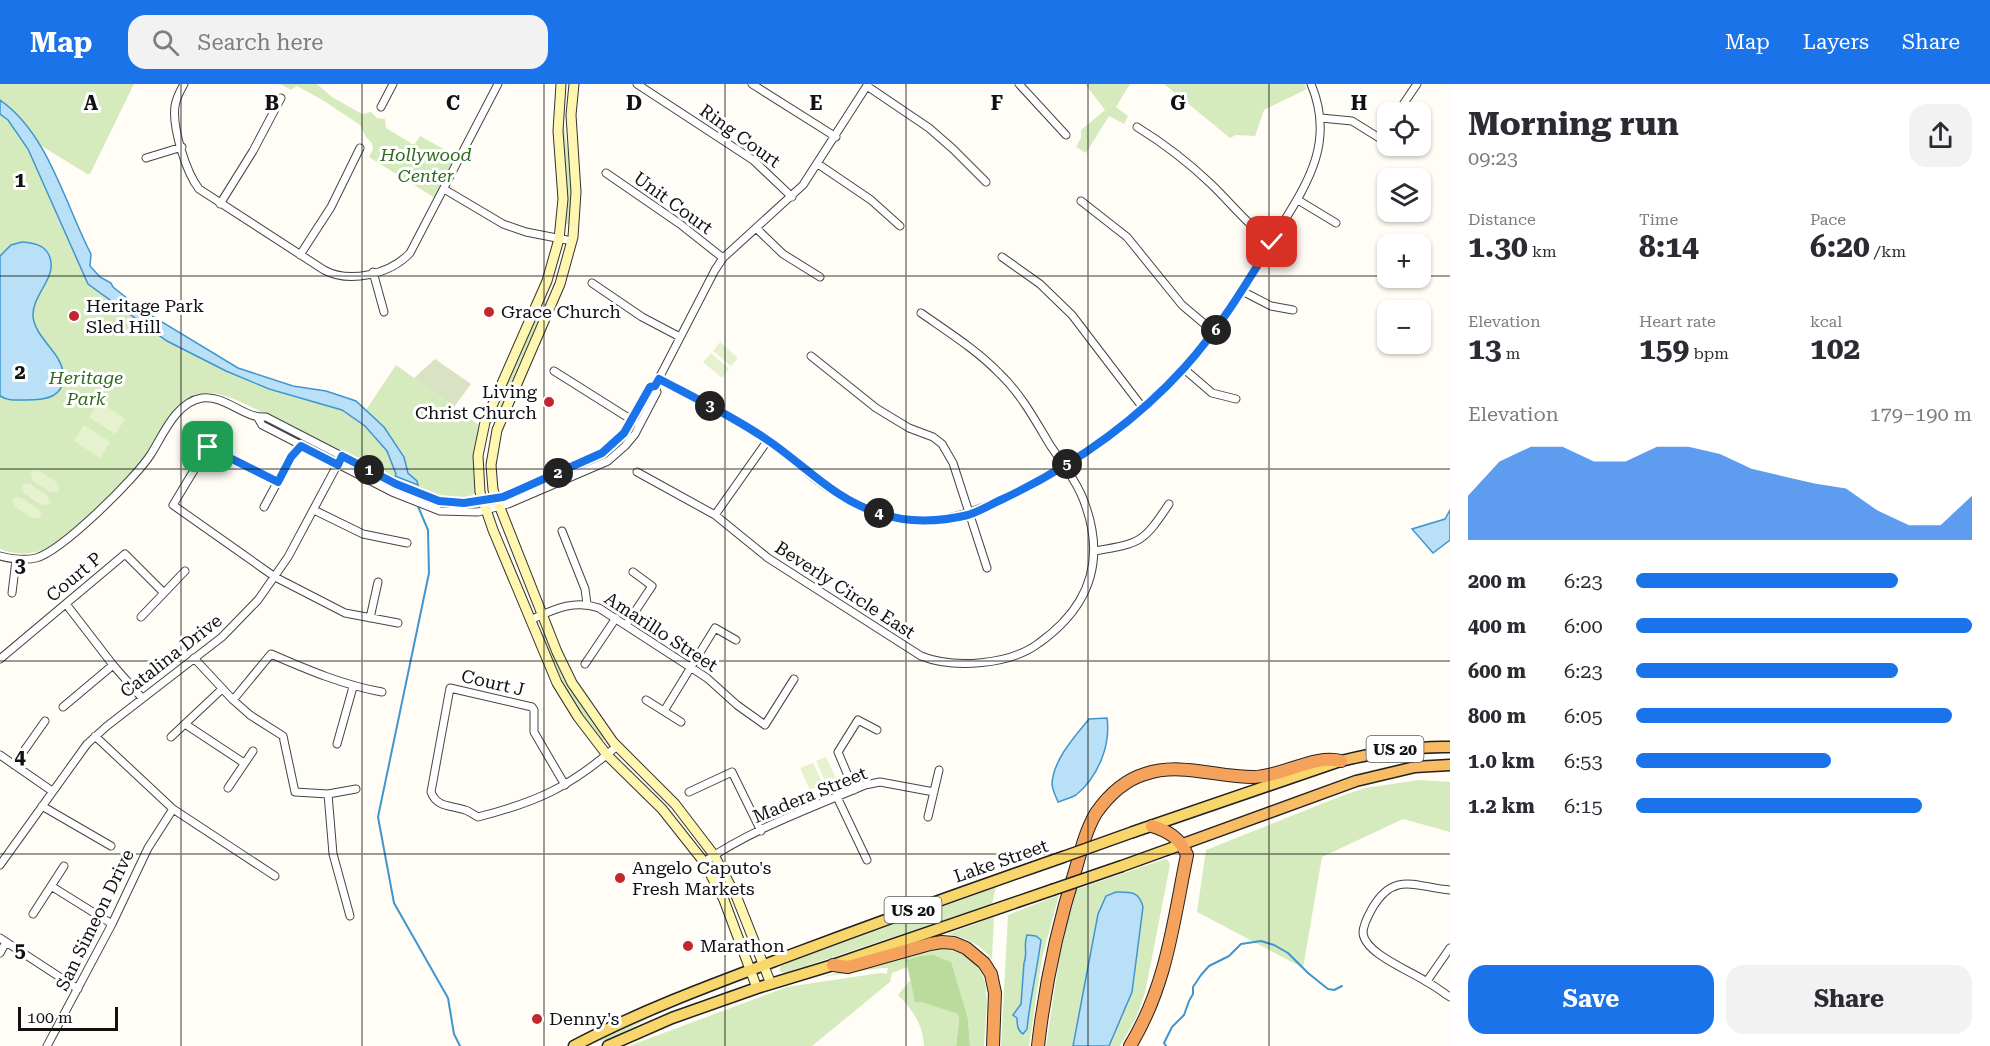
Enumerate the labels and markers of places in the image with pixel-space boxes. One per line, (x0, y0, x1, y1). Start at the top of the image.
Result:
pin (1246, 216, 1297, 267)
place label: Heritage Park Sled Hill (86, 295, 204, 337)
place label: Grace Church (501, 301, 621, 322)
marker: Grace Church (482, 305, 496, 319)
marker: Heritage Park Sled Hill (67, 309, 81, 323)
pin: 6 (1201, 315, 1231, 345)
place label: Living Christ Church (415, 381, 538, 423)
pin: 3 (695, 391, 725, 421)
marker: Living Christ Church (542, 395, 556, 409)
pin (182, 421, 233, 472)
pin: 5 (1052, 449, 1082, 479)
pin: 1 (354, 455, 384, 485)
pin: 2 (543, 458, 573, 488)
pin: 4 (864, 498, 894, 528)
place label: Angelo Caputo's Fresh Markets (632, 857, 771, 899)
marker: Angelo Caputo's Fresh Markets (613, 871, 627, 885)
place label: Marathon (700, 935, 785, 956)
marker: Marathon (681, 939, 695, 953)
place label: Denny's (549, 1008, 619, 1029)
marker: Denny's (530, 1012, 544, 1026)

